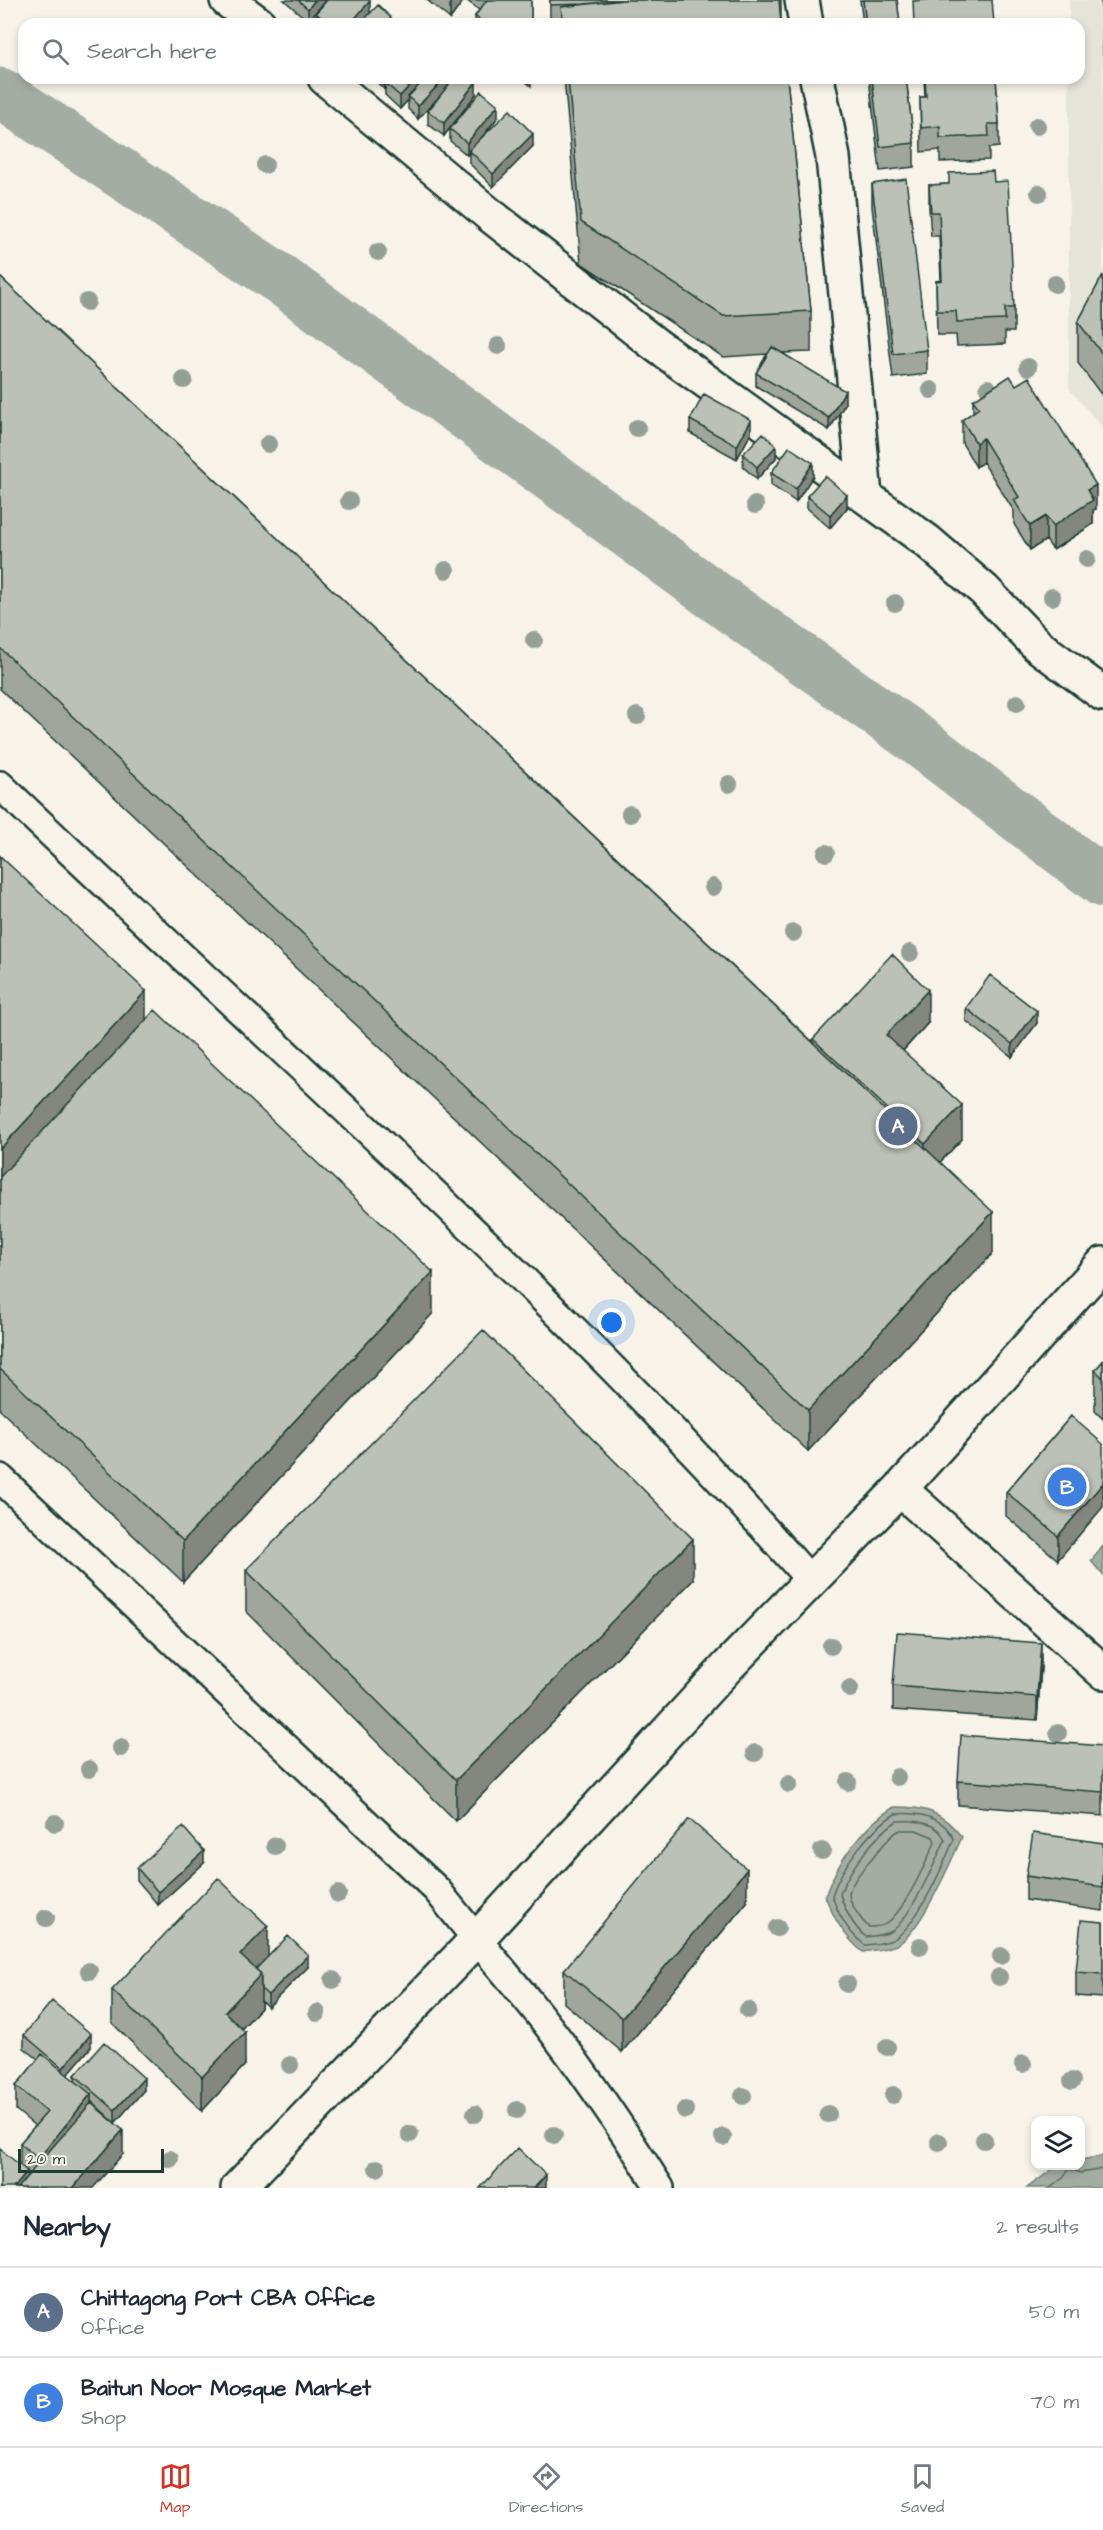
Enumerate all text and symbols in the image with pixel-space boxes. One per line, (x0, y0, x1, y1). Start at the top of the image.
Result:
search box (18, 18, 1085, 84)
icon: search (39, 35, 72, 68)
text: Search here (87, 36, 217, 67)
pin: A (878, 1104, 918, 1148)
your location (597, 1308, 626, 1337)
pin: B (1048, 1464, 1086, 1510)
map controls (1031, 2116, 1085, 2170)
button: layers (1031, 2116, 1085, 2170)
scale bar (18, 2146, 164, 2174)
text: 20 m (27, 2148, 65, 2170)
text: Nearby (24, 2209, 111, 2245)
text: 2 results (996, 2213, 1079, 2241)
text: Chittagong Port CBA Office (81, 2283, 375, 2314)
text: A (37, 2298, 50, 2326)
text: 50 m (1029, 2298, 1079, 2326)
text: Office (81, 2314, 145, 2342)
text: Baitun Noor Mosque Market (81, 2373, 371, 2404)
text: B (36, 2388, 51, 2416)
text: 70 m (1031, 2388, 1079, 2416)
text: Shop (81, 2404, 126, 2432)
tab: Map (159, 2460, 192, 2518)
tab: Directions (509, 2460, 583, 2518)
tab: Saved (901, 2460, 944, 2518)

